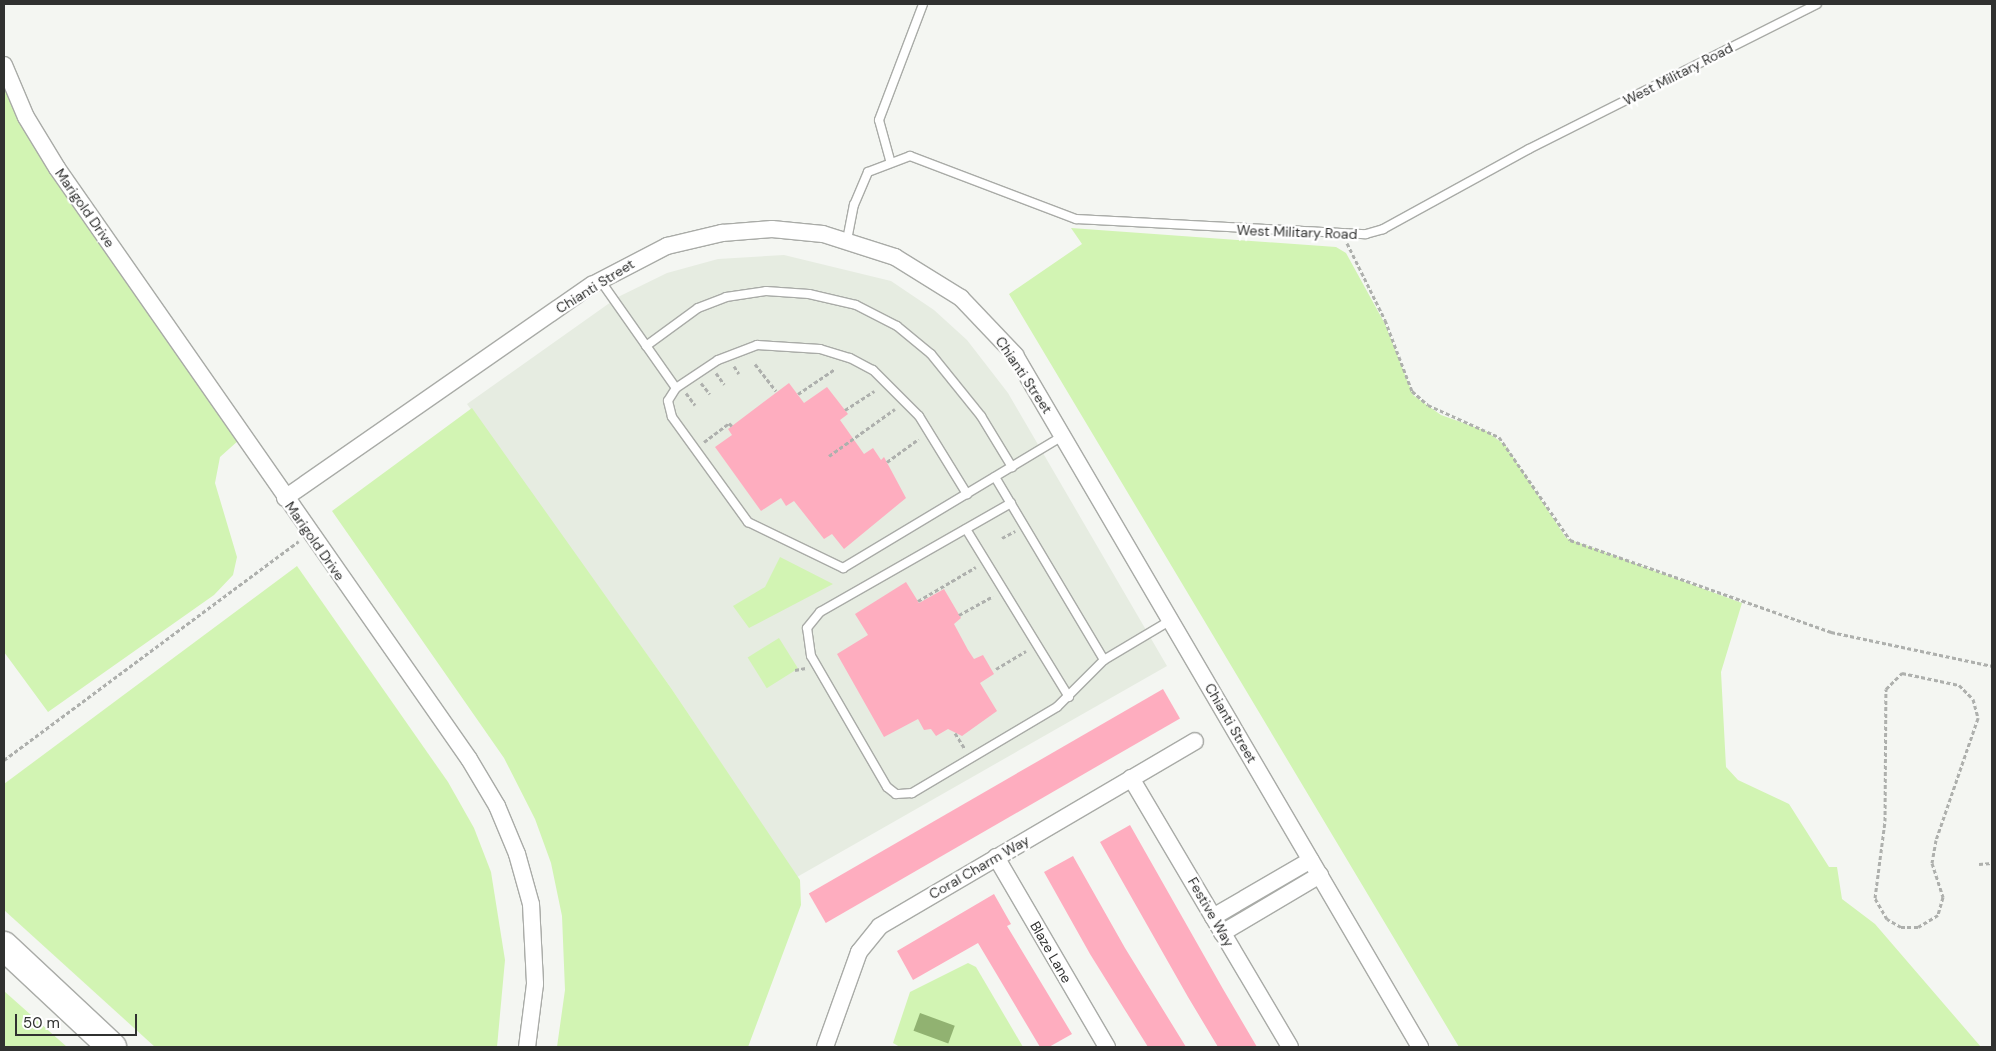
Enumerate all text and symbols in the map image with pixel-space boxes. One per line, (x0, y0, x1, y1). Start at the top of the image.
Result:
street label: West Military Road (1620, 39, 1736, 109)
street label: Marigold Drive (52, 165, 118, 251)
street label: West Military Road (1236, 221, 1358, 243)
street label: Chianti Street (553, 255, 637, 317)
street label: Chianti Street (992, 333, 1056, 417)
street label: Marigold Drive (282, 498, 348, 584)
street label: Chianti Street (1201, 680, 1261, 766)
street label: Coral Charm Way (926, 831, 1032, 903)
street label: Festive Way (1184, 874, 1238, 950)
street label: Blaze Lane (1027, 918, 1075, 986)
scale bar (18, 1004, 140, 1036)
text: 50 m (23, 1013, 60, 1033)

